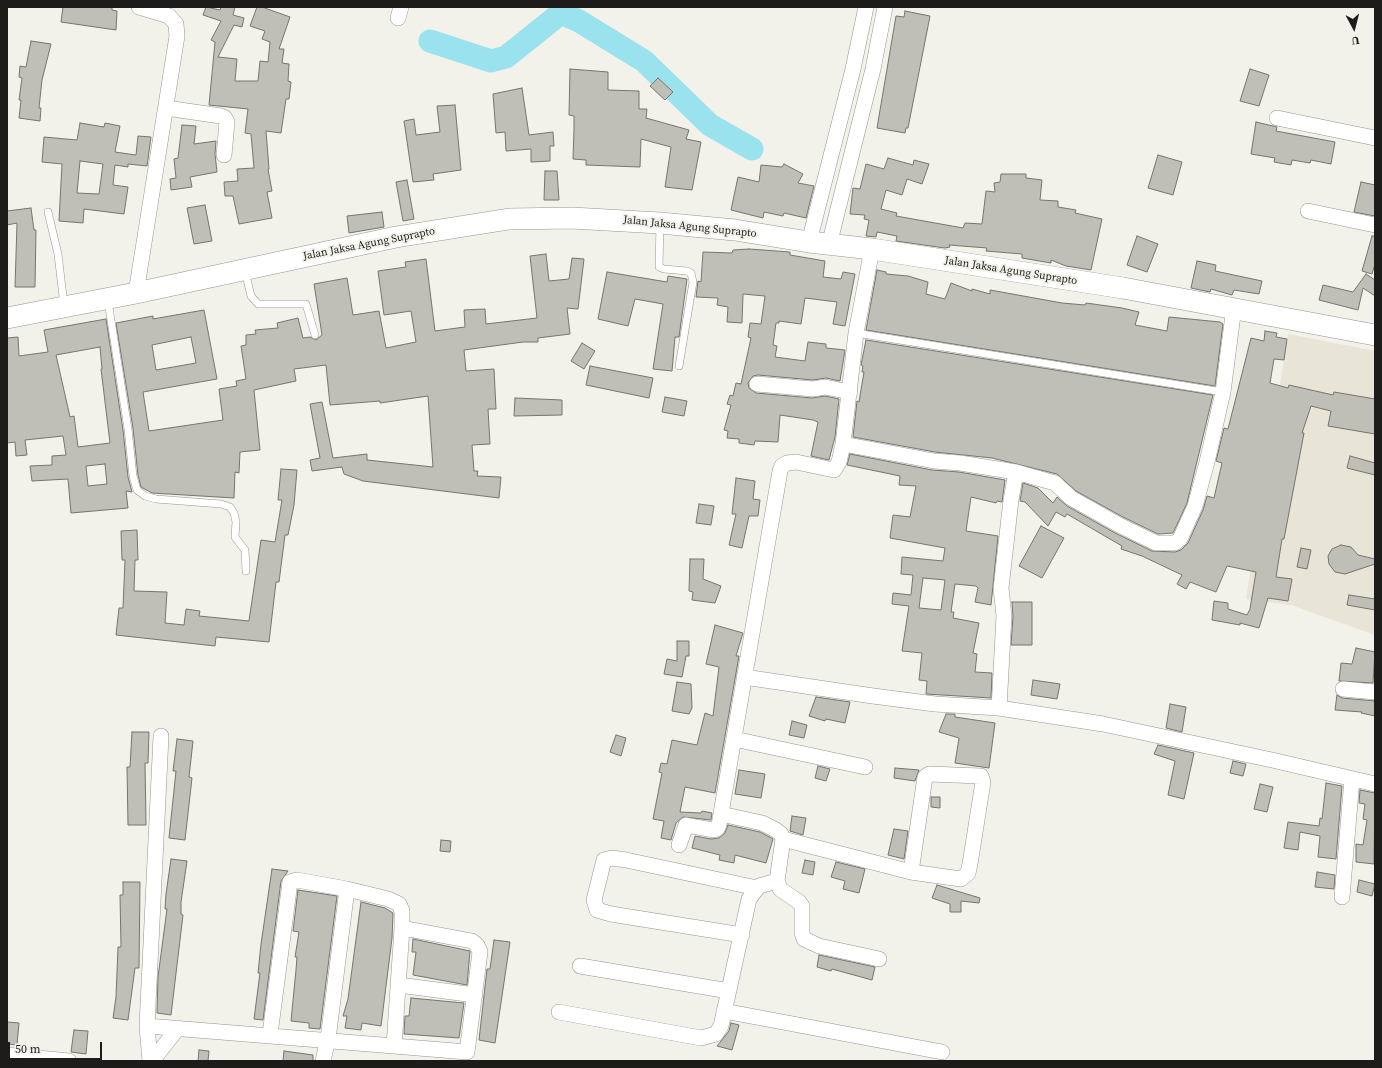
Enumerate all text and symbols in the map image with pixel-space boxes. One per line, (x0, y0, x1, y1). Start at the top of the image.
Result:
north arrow (1334, 8, 1374, 48)
text: U (1351, 32, 1360, 48)
street label: Jalan Jaksa Agung Suprapto (623, 213, 757, 241)
street label: Jalan Jaksa Agung Suprapto (302, 225, 436, 263)
street label: Jalan Jaksa Agung Suprapto (944, 254, 1078, 288)
scale bar (10, 1034, 104, 1060)
text: 50 m (15, 1041, 41, 1057)

